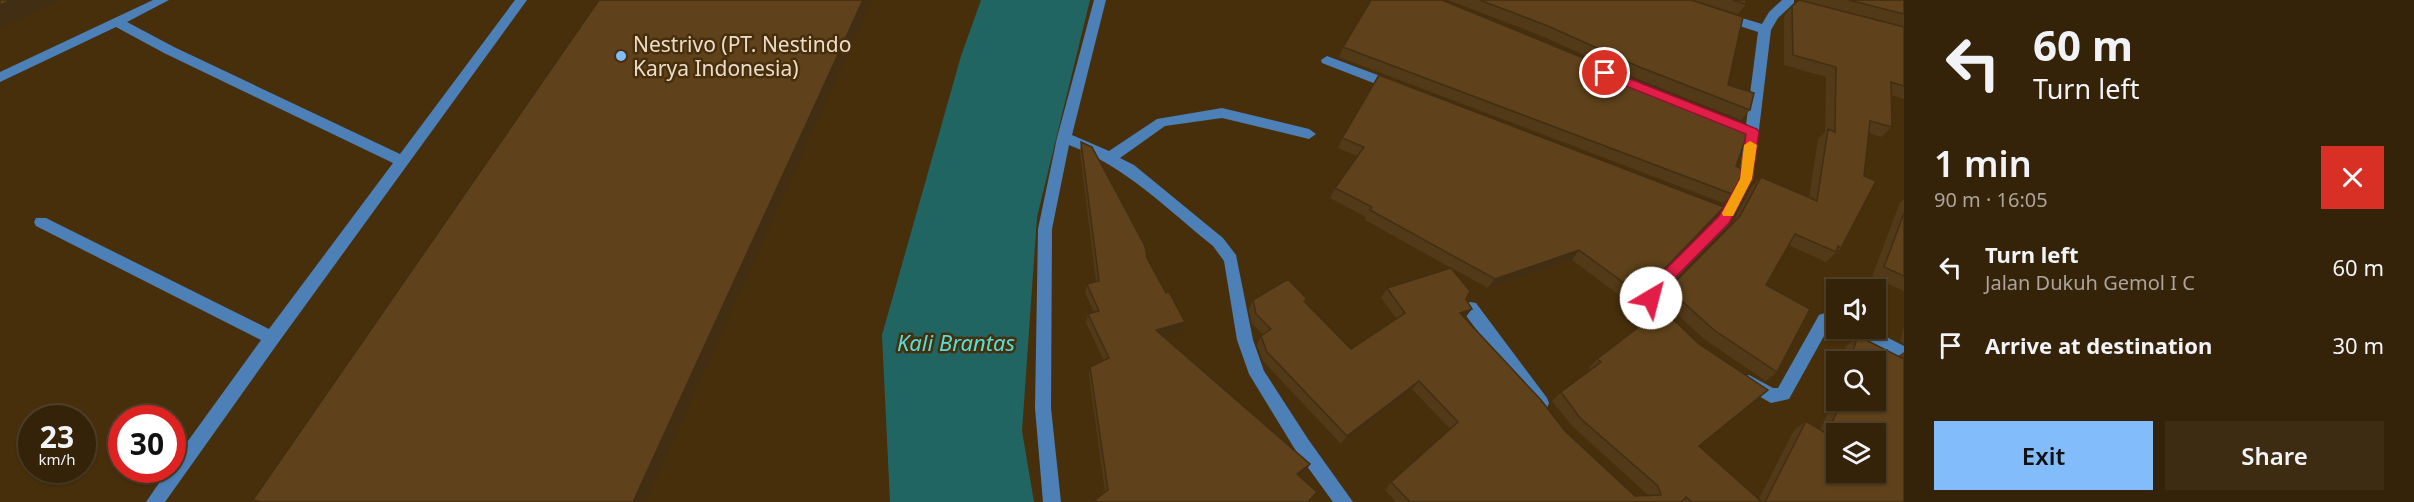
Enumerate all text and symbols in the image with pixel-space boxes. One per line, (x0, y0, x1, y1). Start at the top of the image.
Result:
text: 60 m (2033, 16, 2133, 73)
icon: left (1934, 24, 2012, 102)
place label: Nestrivo (PT. Nestindo Karya Indonesia) (633, 30, 851, 82)
pin (1579, 47, 1630, 98)
marker: Nestrivo (PT. Nestindo Karya Indonesia) (614, 49, 628, 63)
icon: arrive (1588, 56, 1621, 89)
text: Turn left (2033, 70, 2139, 107)
text: 1 min (1934, 139, 2032, 188)
button: close (2321, 146, 2384, 209)
text: 90 m · 16:05 (1934, 186, 2048, 213)
text: Turn left (1985, 239, 2079, 269)
icon: left (1934, 251, 1967, 284)
text: 60 m (2333, 252, 2384, 282)
position arrow (1619, 266, 1683, 330)
text: Jalan Dukuh Gemol I C (1985, 269, 2195, 296)
map controls (1826, 279, 1886, 483)
button: sound (1826, 279, 1886, 339)
water label: Kali Brantas (897, 327, 1015, 357)
icon: arrive (1934, 329, 1967, 362)
text: Arrive at destination (1985, 330, 2212, 360)
text: 30 m (2333, 330, 2384, 360)
button: search (1826, 351, 1886, 411)
speed limit sign: 30 (108, 405, 186, 483)
text: 23 (40, 416, 74, 457)
button: Exit (1934, 421, 2153, 490)
button: Share (2165, 421, 2384, 490)
button: layers (1826, 423, 1886, 483)
text: km/h (39, 449, 75, 469)

